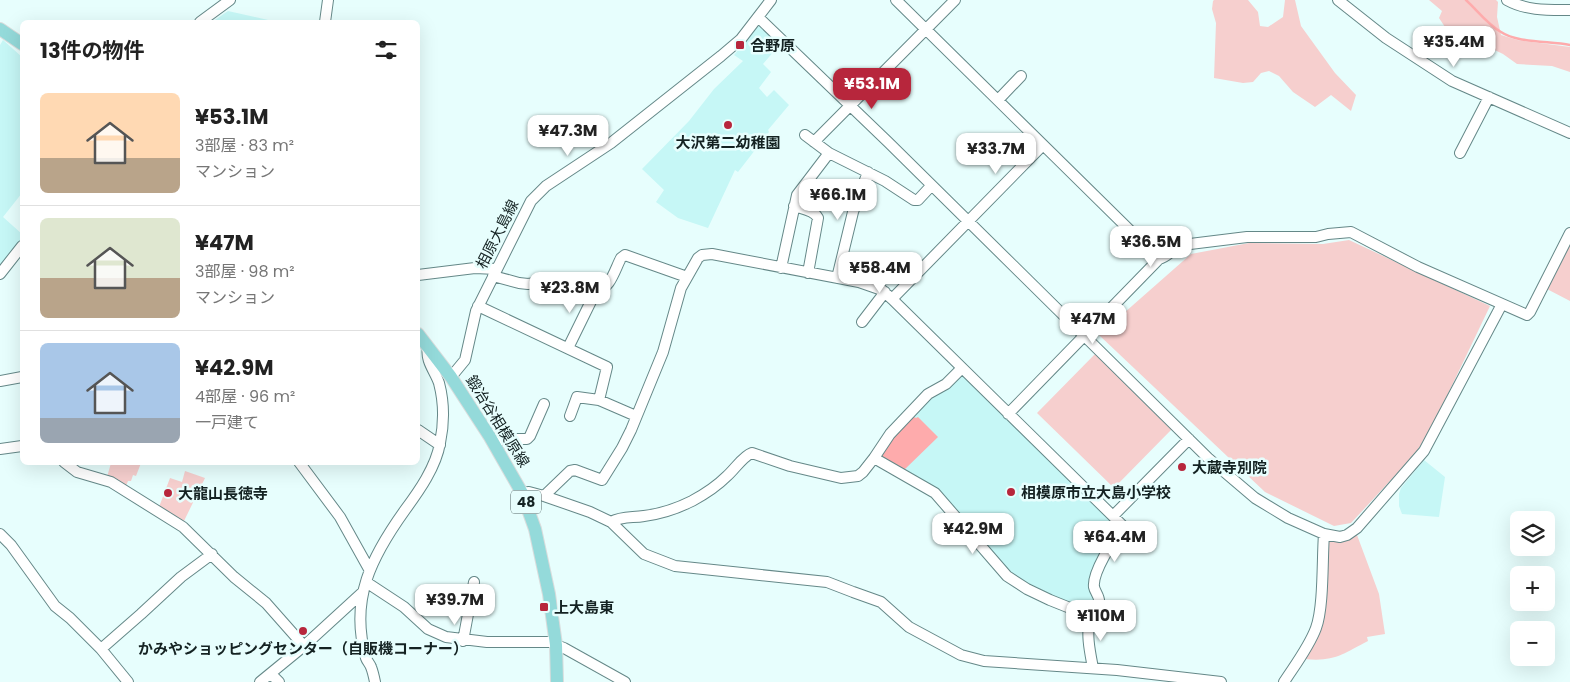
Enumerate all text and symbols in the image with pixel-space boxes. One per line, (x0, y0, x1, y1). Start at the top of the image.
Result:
pin: ¥35.4M (1413, 26, 1495, 68)
text: ¥35.4M (1424, 30, 1484, 53)
place label: 合野原 (750, 35, 795, 56)
text: 13件の物件 (40, 36, 145, 65)
icon: filters (372, 36, 400, 64)
marker: 合野原 (734, 39, 746, 51)
pin: ¥53.1M (831, 68, 913, 110)
text: ¥53.1M (844, 72, 900, 95)
text: ¥53.1M (195, 102, 269, 131)
icon: home (80, 113, 140, 173)
pin: ¥47.3M (527, 114, 609, 157)
text: ¥47.3M (538, 119, 598, 142)
marker: 大沢第二幼稚園 (722, 119, 734, 131)
place label: 大沢第二幼稚園 (675, 132, 781, 153)
pin: ¥33.7M (955, 132, 1037, 175)
text: 3部屋 · 83 m² (195, 134, 294, 157)
text: ¥33.7M (967, 137, 1025, 160)
text: マンション (195, 160, 275, 183)
pin: ¥66.1M (797, 178, 879, 221)
text: ¥66.1M (810, 183, 866, 206)
street label: 相原大島線 (471, 196, 523, 272)
pin: ¥36.5M (1110, 226, 1192, 268)
text: ¥47M (195, 228, 254, 257)
text: ¥36.5M (1121, 230, 1181, 253)
icon: home (80, 238, 140, 298)
pin: ¥58.4M (839, 252, 921, 294)
text: ¥58.4M (849, 256, 911, 279)
text: 3部屋 · 98 m² (195, 260, 295, 283)
pin: ¥23.8M (529, 272, 611, 314)
text: ¥23.8M (540, 276, 600, 299)
text: マンション (195, 286, 275, 309)
pin: ¥47M (1063, 302, 1123, 345)
text: ¥47M (1071, 307, 1115, 330)
text: ¥42.9M (195, 353, 273, 382)
icon: home (80, 363, 140, 423)
street label: 鍛冶谷相模原線 (461, 371, 535, 471)
text: 4部屋 · 96 m² (195, 385, 295, 408)
text: 一戸建て (195, 411, 259, 434)
place label: 大蔵寺別院 (1192, 457, 1267, 478)
marker: 大蔵寺別院 (1176, 461, 1188, 473)
place label: 相模原市立大島小学校 (1021, 482, 1171, 503)
place label: 大龍山長徳寺 (178, 483, 268, 504)
marker: 相模原市立大島小学校 (1005, 486, 1017, 498)
marker: 大龍山長徳寺 (162, 487, 174, 499)
road number: 48 (511, 491, 541, 514)
map controls (1510, 511, 1555, 666)
button: layers (1510, 511, 1555, 556)
pin: ¥42.9M (932, 512, 1014, 555)
text: ¥42.9M (943, 517, 1003, 540)
pin: ¥64.4M (1074, 520, 1156, 563)
text: ¥64.4M (1084, 525, 1146, 548)
button: + (1510, 566, 1555, 611)
pin: ¥39.7M (414, 584, 496, 626)
text: ¥39.7M (426, 588, 484, 611)
place label: 上大島東 (554, 597, 614, 618)
pin: ¥110M (1066, 600, 1136, 642)
marker: 上大島東 (538, 601, 550, 613)
text: ¥110M (1077, 604, 1125, 627)
button: − (1510, 621, 1555, 666)
marker: かみやショッピングセンター（自販機コーナー） (297, 625, 309, 637)
place label: かみやショッピングセンター（自販機コーナー） (138, 638, 468, 659)

